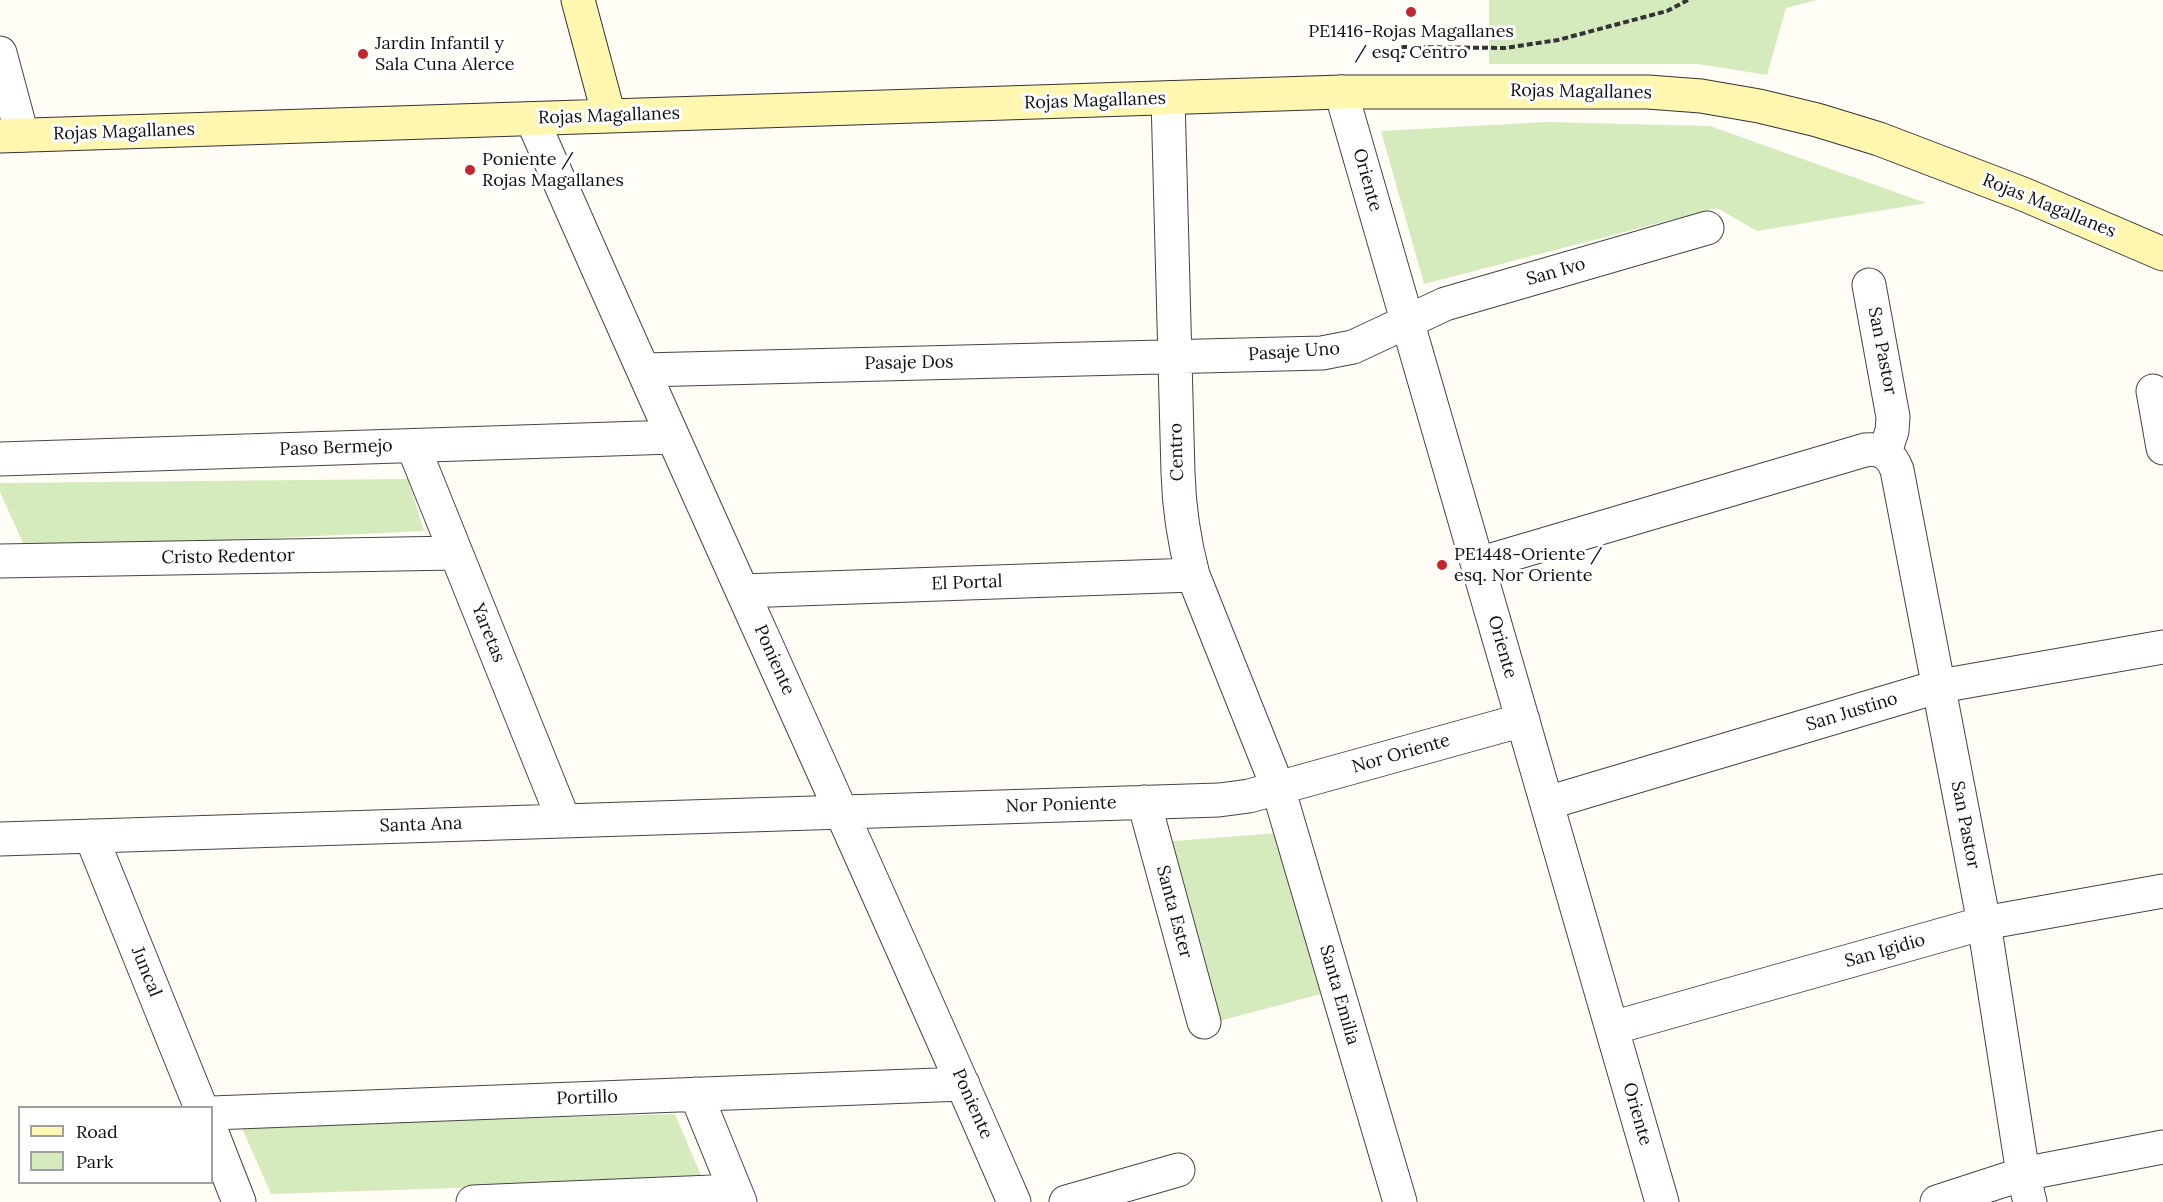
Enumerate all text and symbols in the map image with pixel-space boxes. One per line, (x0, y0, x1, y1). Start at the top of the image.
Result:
marker: PE1416-Rojas Magallanes / esq. Centro (1404, 5, 1418, 19)
place label: PE1416-Rojas Magallanes / esq. Centro (1308, 21, 1514, 63)
place label: Jardin Infantil y Sala Cuna Alerce (375, 33, 515, 76)
marker: Jardin Infantil y Sala Cuna Alerce (356, 47, 370, 61)
street label: Rojas Magallanes (1510, 80, 1652, 104)
street label: Rojas Magallanes (1024, 88, 1166, 114)
street label: Rojas Magallanes (538, 103, 680, 129)
street label: Rojas Magallanes (53, 119, 195, 145)
street label: Oriente (1348, 146, 1386, 214)
place label: Poniente / Rojas Magallanes (482, 149, 624, 192)
marker: Poniente / Rojas Magallanes (463, 163, 477, 177)
street label: Rojas Magallanes (1979, 169, 2119, 243)
street label: San Ivo (1524, 253, 1588, 291)
street label: San Pastor (1863, 305, 1901, 397)
street label: Pasaje Uno (1247, 338, 1341, 366)
street label: Pasaje Dos (864, 351, 954, 375)
street label: Centro (1165, 423, 1189, 481)
street label: Paso Bermejo (279, 435, 393, 461)
place label: PE1448-Oriente / esq. Nor Oriente (1454, 544, 1603, 586)
street label: Cristo Redentor (161, 545, 295, 569)
marker: PE1448-Oriente / esq. Nor Oriente (1435, 558, 1449, 572)
street label: El Portal (931, 571, 1003, 595)
street label: Yaretas (466, 600, 510, 666)
street label: Oriente (1483, 613, 1521, 681)
street label: Poniente (749, 622, 799, 698)
street label: San Justino (1804, 688, 1900, 736)
street label: Nor Oriente (1349, 730, 1453, 778)
street label: San Pastor (1946, 779, 1984, 871)
street label: Nor Poniente (1005, 792, 1117, 818)
street label: Santa Ana (379, 813, 463, 837)
street label: Santa Ester (1151, 863, 1197, 961)
street label: San Igidio (1842, 929, 1928, 973)
street label: Santa Emilia (1314, 943, 1364, 1047)
street label: Juncal (126, 944, 166, 1000)
street label: Poniente (947, 1066, 997, 1142)
street label: Oriente (1618, 1080, 1656, 1148)
street label: Portillo (556, 1086, 618, 1110)
legend (18, 1106, 213, 1184)
text: Road (76, 1120, 118, 1143)
text: Park (76, 1150, 113, 1173)

